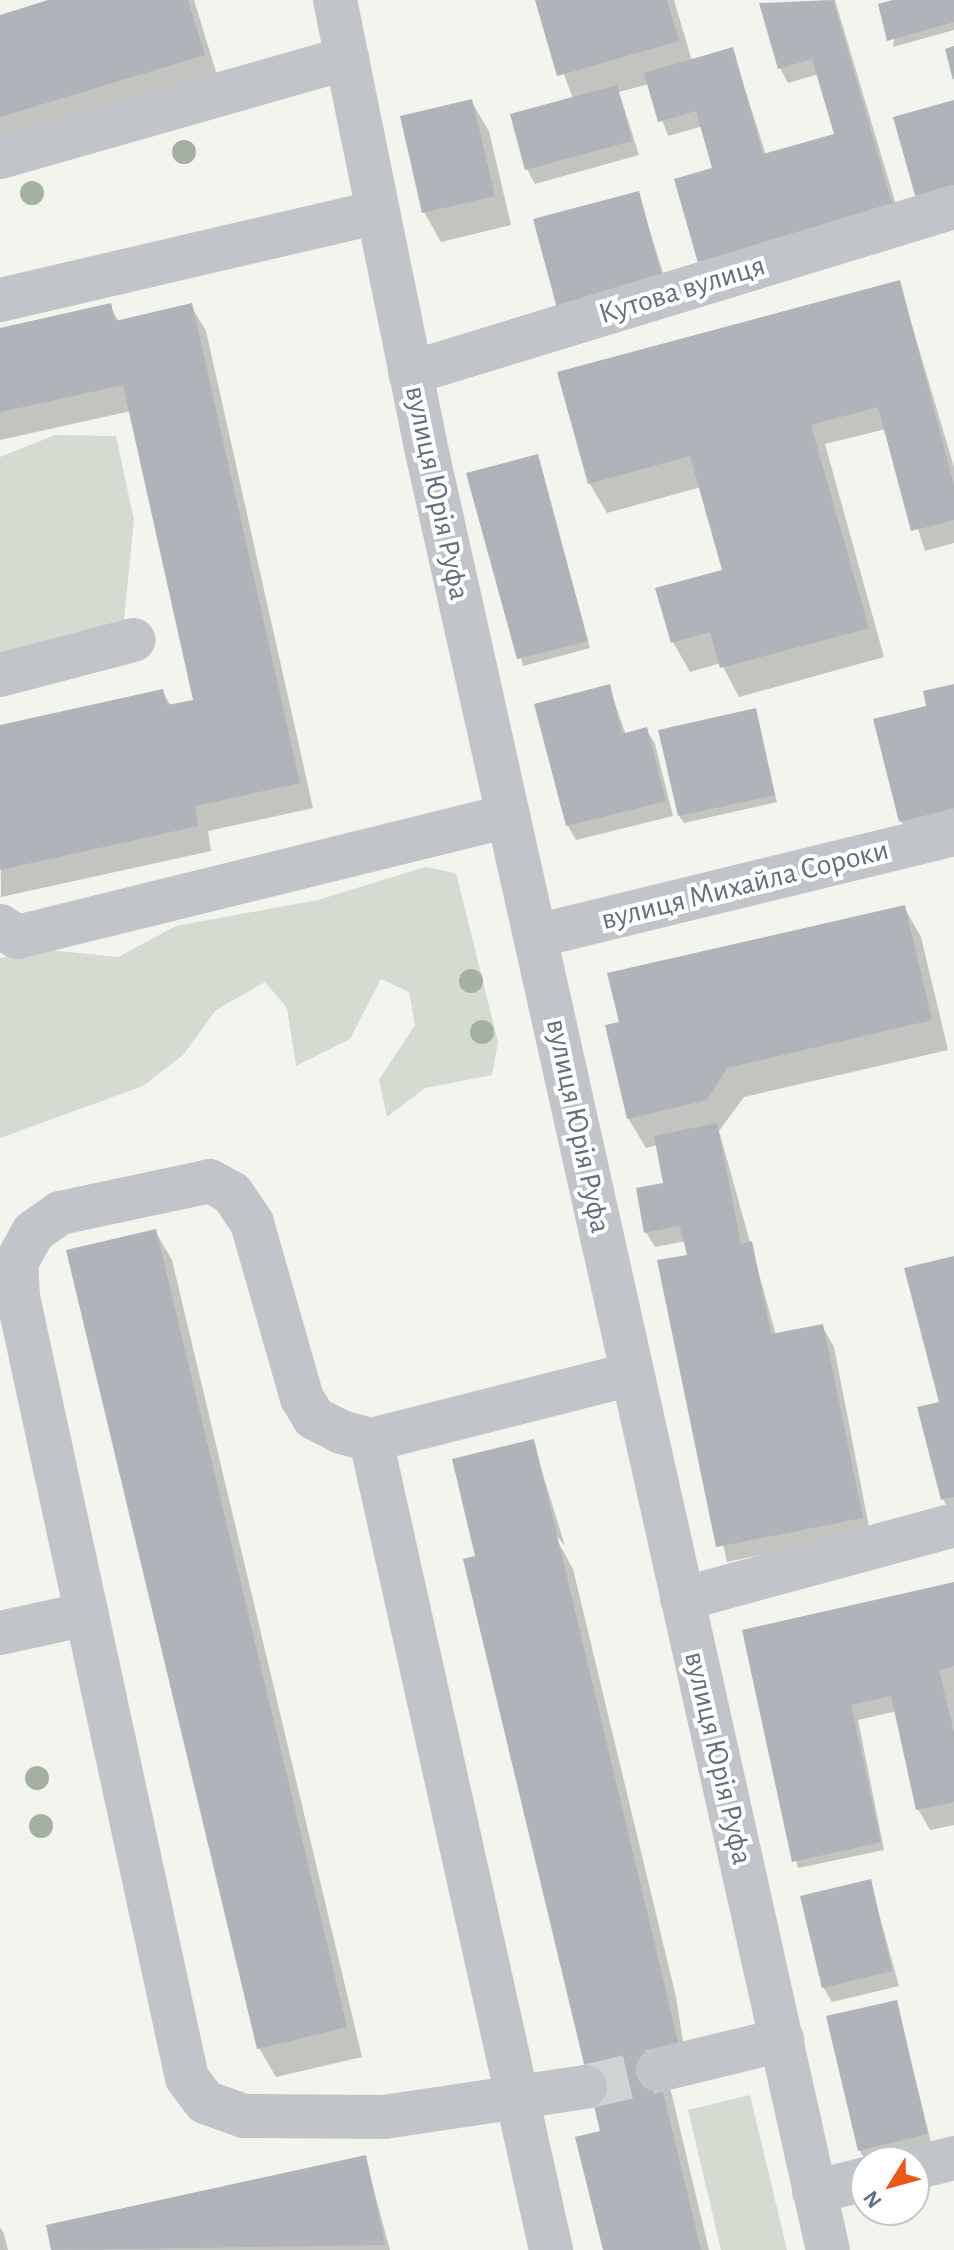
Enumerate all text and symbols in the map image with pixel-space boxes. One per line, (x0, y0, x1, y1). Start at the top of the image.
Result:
street label: Кутова вулиця (594, 248, 770, 332)
street label: вулиця Юрія Руфа (397, 383, 477, 603)
street label: вулиця Михайла Сороки (598, 832, 892, 938)
street label: вулиця Юрія Руфа (538, 1016, 618, 1236)
street label: вулиця Юрія Руфа (676, 1648, 760, 1868)
north arrow (850, 2146, 930, 2226)
text: N (859, 2187, 886, 2212)

